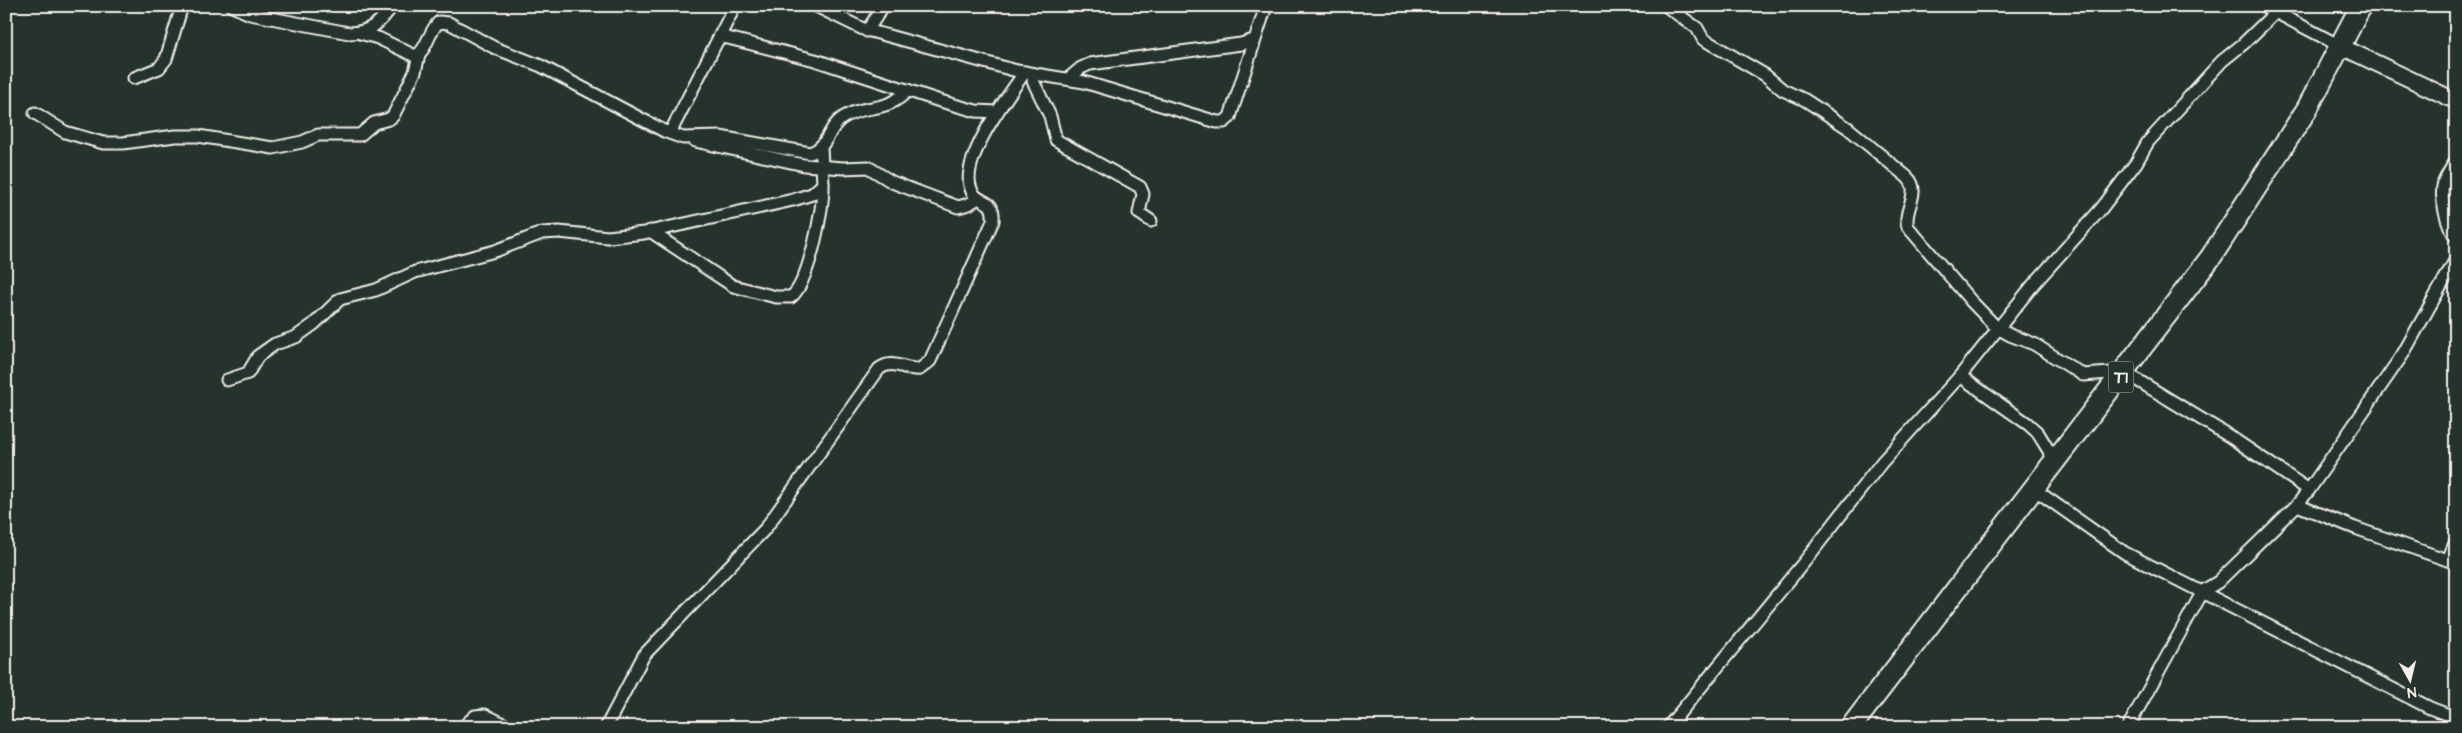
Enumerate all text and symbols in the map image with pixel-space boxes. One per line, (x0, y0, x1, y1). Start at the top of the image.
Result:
road number: T1 (2108, 362, 2134, 392)
north arrow (2384, 656, 2434, 706)
text: N (2406, 681, 2417, 702)

